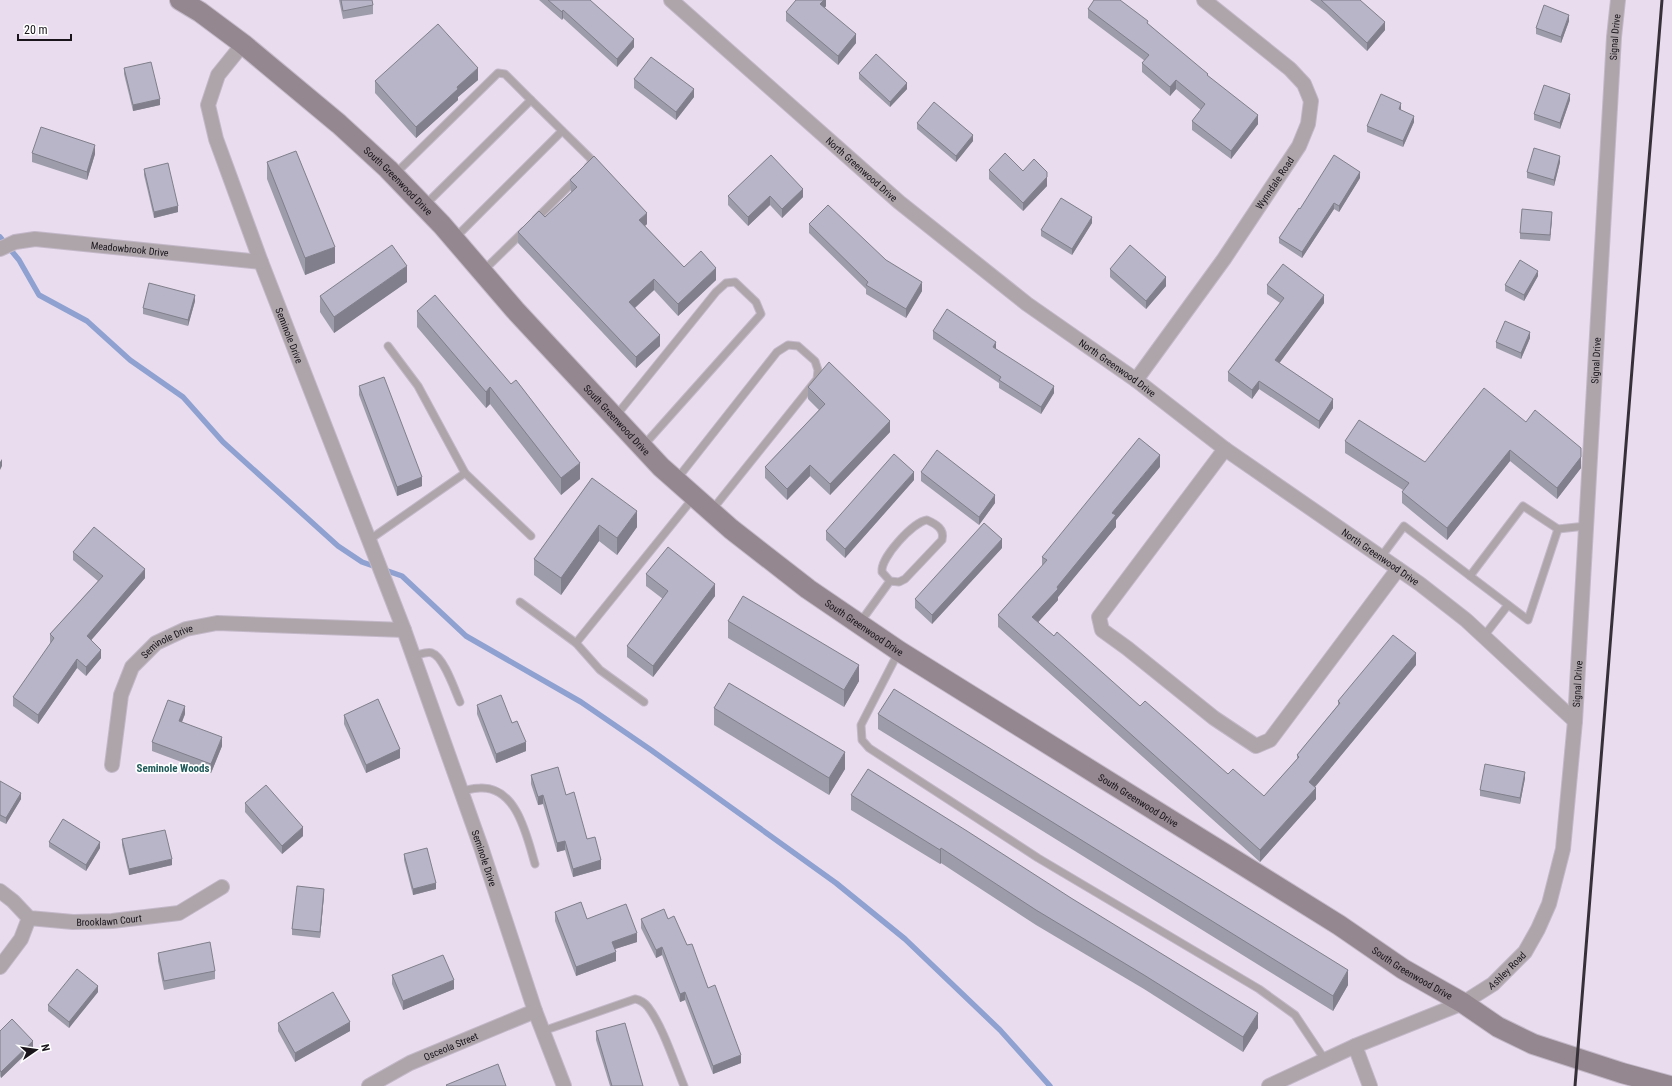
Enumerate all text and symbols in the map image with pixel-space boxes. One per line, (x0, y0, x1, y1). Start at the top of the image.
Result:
street label: Signal Drive (1608, 13, 1623, 61)
scale bar (18, 16, 71, 42)
text: 20 m (24, 23, 48, 37)
street label: North Greenwood Drive (824, 135, 900, 204)
street label: South Greenwood Drive (362, 145, 435, 218)
street label: Wynndale Road (1254, 155, 1296, 211)
street label: Meadowbrook Drive (90, 240, 169, 259)
street label: Seminole Drive (273, 306, 305, 365)
street label: North Greenwood Drive (1077, 337, 1158, 399)
street label: Signal Drive (1589, 337, 1603, 384)
street label: South Greenwood Drive (581, 383, 652, 458)
street label: North Greenwood Drive (1340, 527, 1421, 588)
street label: South Greenwood Drive (823, 597, 905, 658)
street label: Seminole Drive (139, 623, 194, 661)
street label: Signal Drive (1571, 660, 1584, 708)
district label: Seminole Woods (136, 762, 210, 775)
street label: South Greenwood Drive (1096, 772, 1180, 830)
street label: Seminole Drive (469, 829, 499, 888)
street label: Brooklawn Court (76, 912, 142, 928)
street label: South Greenwood Drive (1370, 945, 1455, 1002)
street label: Ashley Road (1486, 950, 1528, 992)
north arrow (16, 1030, 56, 1070)
street label: Osceola Street (422, 1030, 480, 1063)
text: N (38, 1043, 52, 1053)

